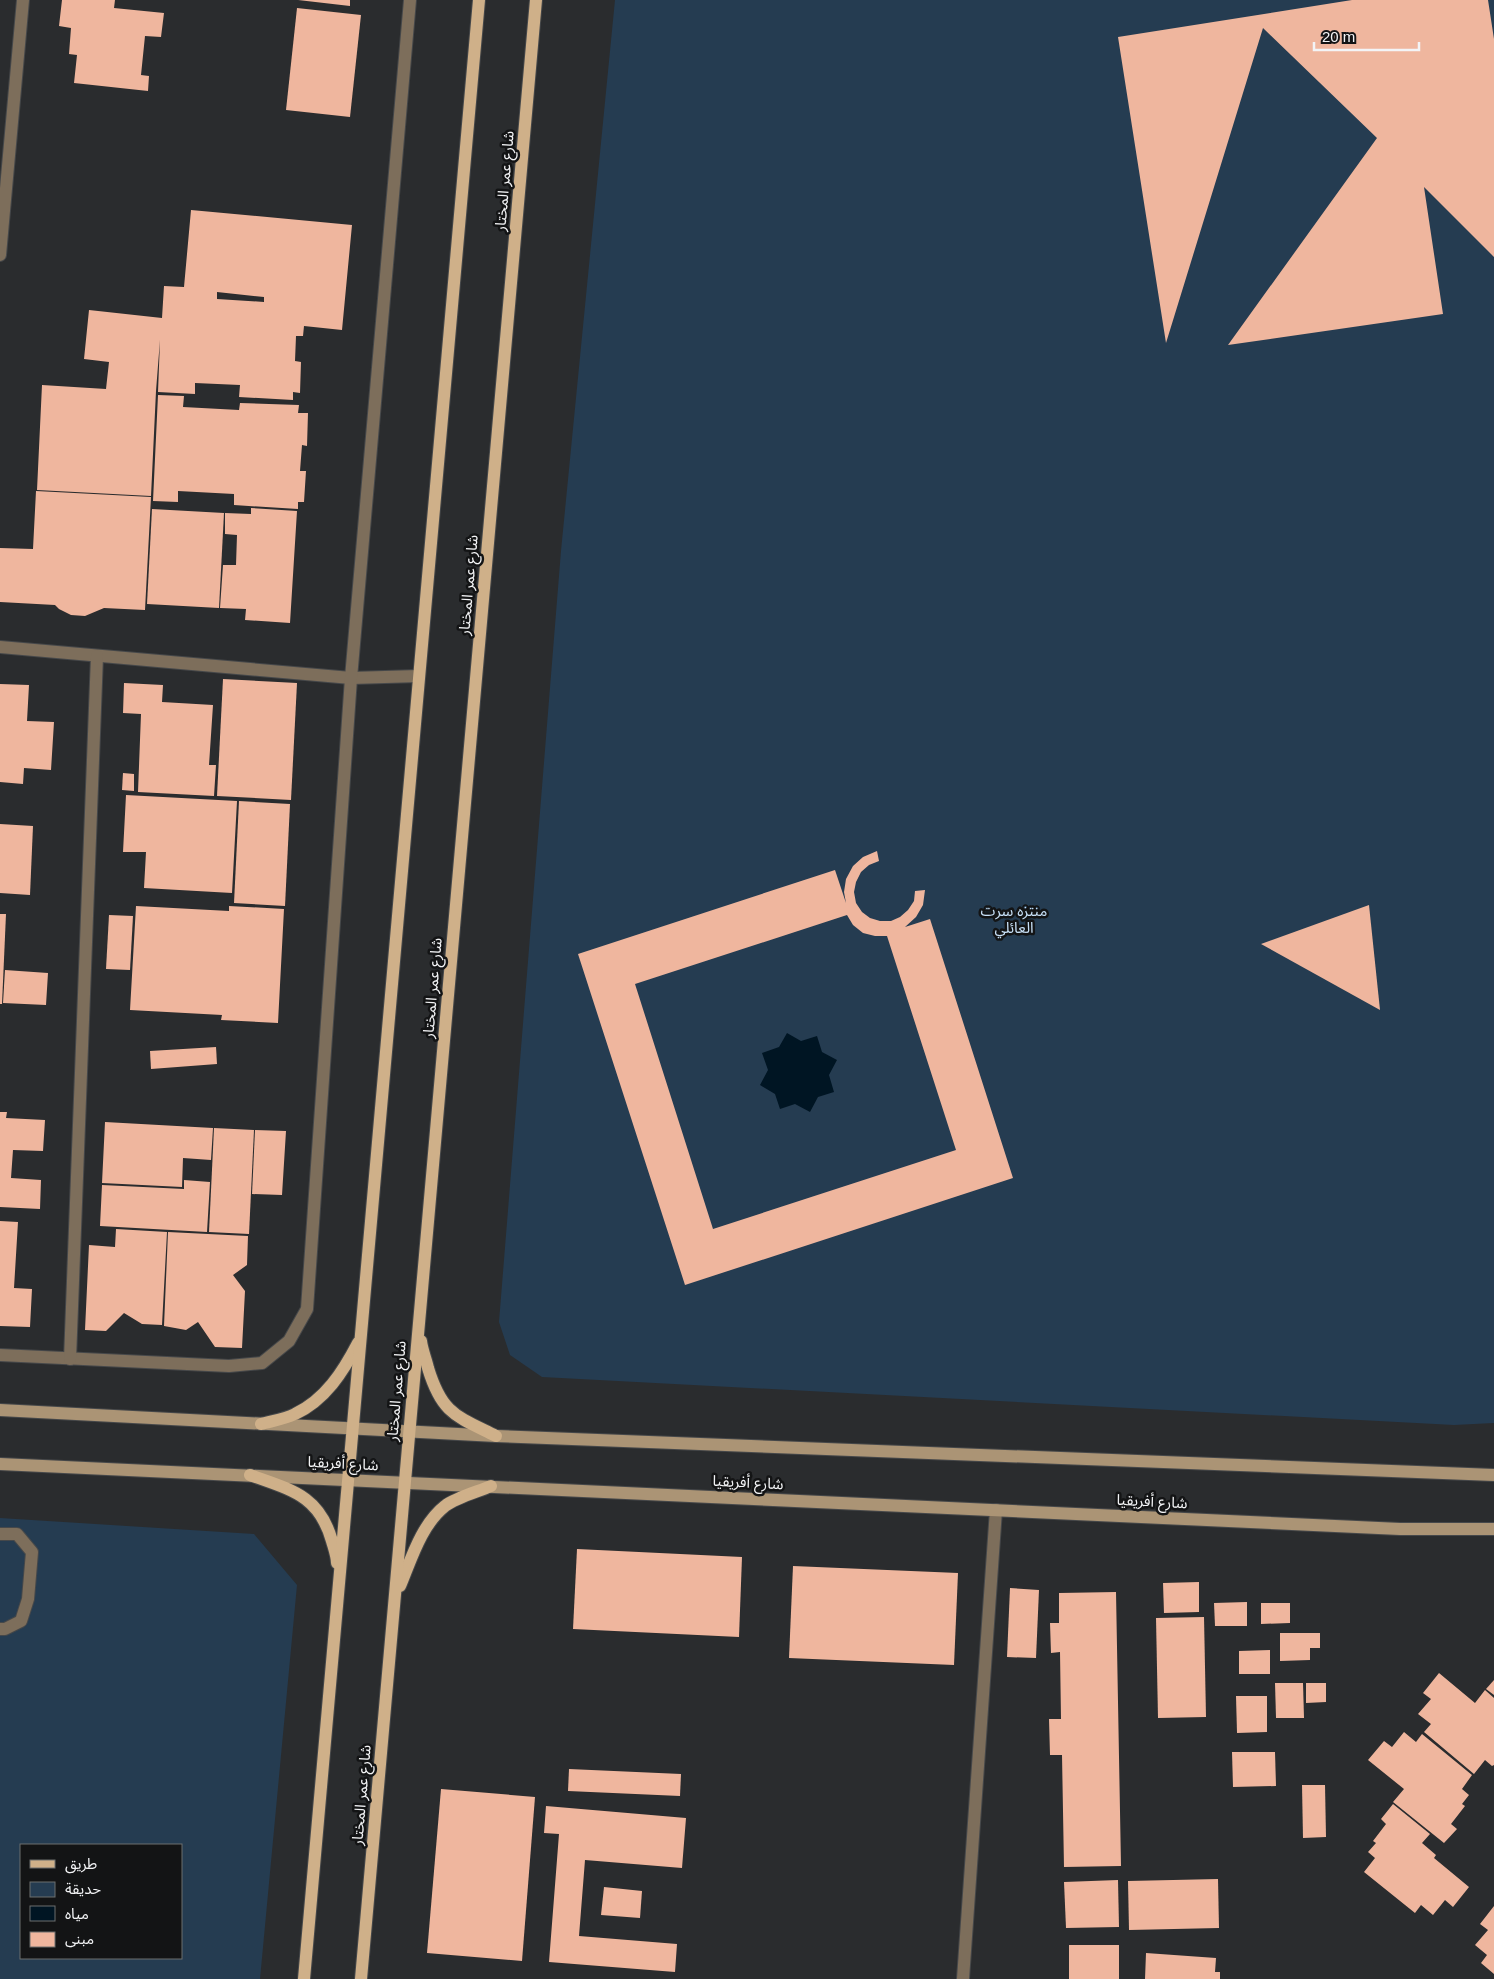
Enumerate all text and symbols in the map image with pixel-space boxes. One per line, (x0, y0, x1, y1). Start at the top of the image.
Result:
scale bar (1314, 20, 1419, 52)
text: 20 m (1322, 28, 1355, 45)
street label: شارع عمر المختار (491, 130, 521, 233)
street label: شارع عمر المختار (455, 534, 485, 637)
park label: منتزه سرت العائلي (981, 902, 1047, 939)
street label: شارع عمر المختار (419, 937, 449, 1040)
street label: شارع عمر المختار (383, 1340, 413, 1443)
street label: شارع أفريقيا (307, 1453, 379, 1477)
street label: شارع أفريقيا (712, 1472, 784, 1496)
street label: شارع أفريقيا (1116, 1491, 1188, 1515)
street label: شارع عمر المختار (348, 1744, 378, 1847)
legend (20, 1844, 182, 1959)
text: طريق (65, 1855, 97, 1874)
text: حديقة (65, 1880, 101, 1897)
text: مياه (65, 1905, 89, 1922)
text: مبنى (65, 1930, 94, 1948)

